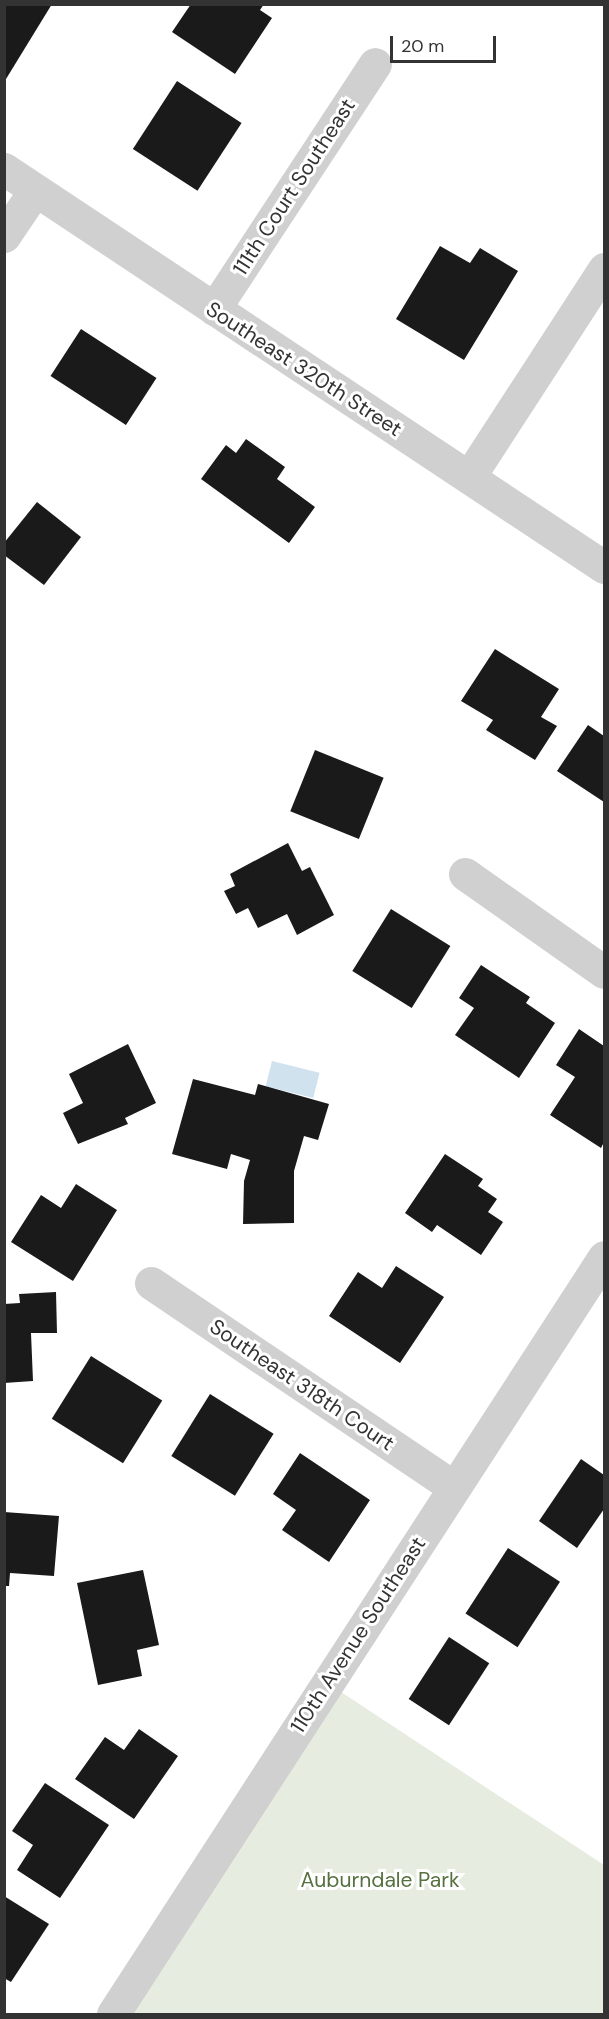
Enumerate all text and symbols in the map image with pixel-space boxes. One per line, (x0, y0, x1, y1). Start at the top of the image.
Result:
scale bar (393, 24, 500, 62)
text: 20 m (401, 34, 444, 58)
street label: 111th Court Southeast (228, 94, 360, 280)
street label: Southeast 320th Street (201, 296, 407, 442)
street label: Southeast 318th Court (205, 1314, 399, 1456)
street label: 110th Avenue Southeast (285, 1532, 431, 1738)
park label: Auburndale Park (300, 1867, 460, 1893)

